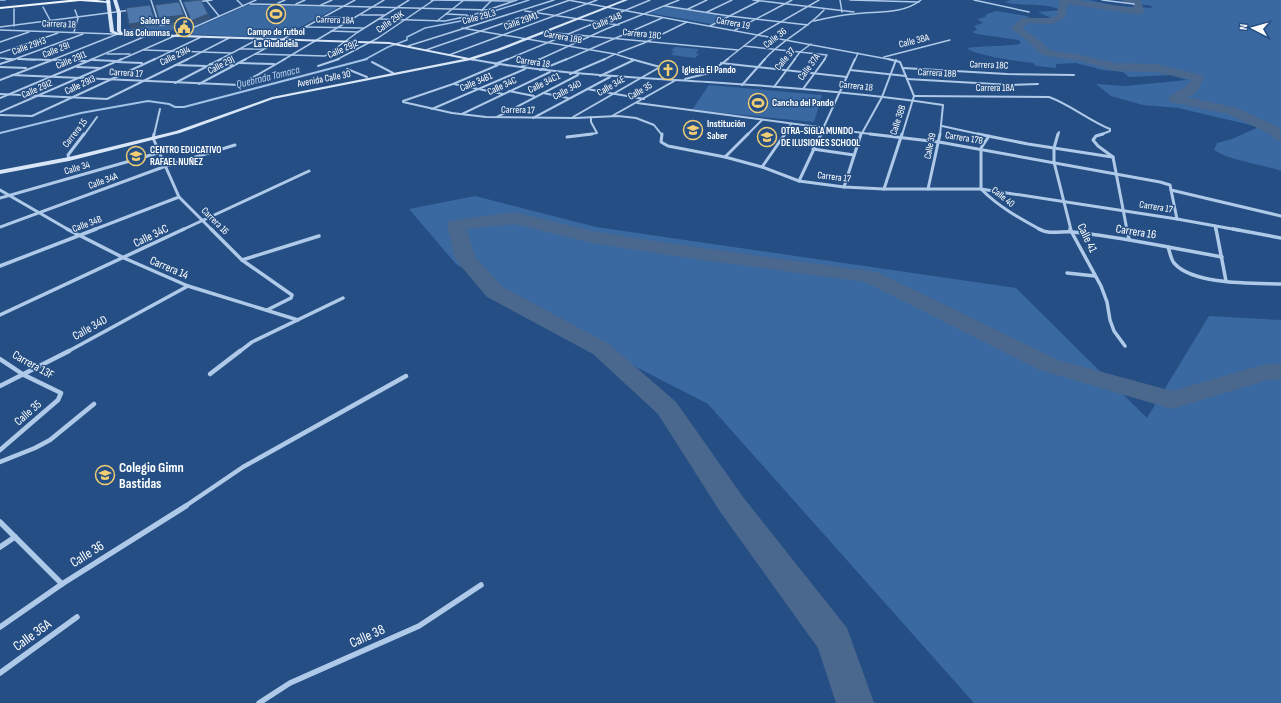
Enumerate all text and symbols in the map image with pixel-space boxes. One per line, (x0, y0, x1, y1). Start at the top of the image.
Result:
sports icon: Campo de futbol La Ciudadela (265, 3, 287, 25)
street label: Calle 29L3 (461, 7, 497, 27)
street label: Calle 29K (374, 8, 406, 36)
north arrow (1233, 8, 1273, 48)
street label: Calle 29M1 (502, 9, 540, 33)
street label: Calle 34B (591, 9, 624, 33)
street label: Carrera 18A (316, 13, 355, 27)
street label: Carrera 19 (715, 14, 751, 32)
place label: Salon de las Columnas (124, 15, 170, 39)
public building icon: Salon de las Columnas (173, 16, 195, 38)
street label: Carrera 18 (42, 17, 76, 31)
text: N (1237, 23, 1250, 31)
street label: Calle 36 (761, 25, 789, 51)
place label: Campo de futbol La Ciudadela (247, 26, 305, 50)
street label: Carrera 18C (622, 26, 662, 42)
street label: Carrera 18B (543, 28, 584, 46)
street label: Calle 38A (898, 31, 931, 51)
street label: Calle 29H3 (10, 34, 48, 58)
street label: Calle 29J2 (326, 37, 360, 61)
street label: Calle 29I (41, 39, 71, 61)
street label: Calle 29I4 (158, 43, 192, 69)
street label: Calle 37 (772, 45, 798, 73)
street label: Calle 29I1 (54, 48, 88, 72)
street label: Calle 37A (795, 51, 823, 83)
street label: Calle 29J (206, 53, 236, 77)
street label: Carrera 18 (515, 54, 551, 70)
street label: Carrera 18C (969, 58, 1009, 72)
church icon: Iglesia El Pando (657, 59, 679, 81)
water label: Quebrada Tamaca (235, 63, 302, 91)
place label: Iglesia El Pando (682, 64, 736, 76)
street label: Carrera 17 (109, 66, 143, 80)
street label: Carrera 18B (917, 66, 957, 80)
street label: Avenida Calle 30 (295, 68, 352, 90)
street label: Calle 34B1 (458, 70, 495, 94)
street label: Calle 34C1 (526, 70, 563, 96)
street label: Calle 29I3 (63, 73, 97, 97)
street label: Calle 34E (595, 73, 627, 99)
street label: Calle 34C (485, 74, 519, 98)
street label: Calle 29I2 (20, 77, 54, 101)
street label: Calle 34D (550, 77, 584, 103)
street label: Carrera 18 (838, 78, 874, 94)
street label: Calle 35 (626, 79, 654, 103)
street label: Carrera 18A (976, 82, 1015, 94)
sports icon: Cancha del Pando (747, 92, 769, 114)
place label: Cancha del Pando (772, 97, 834, 109)
street label: Calle 38B (888, 103, 909, 137)
street label: Carrera 17 (501, 104, 535, 116)
street label: Carrera 15 (60, 116, 90, 150)
place label: Institución Saber (707, 118, 746, 142)
school or university icon: Institución Saber (682, 119, 704, 141)
place label: OTRA-SIGLA MUNDO DE ILUSIONES SCHOOL (781, 125, 860, 149)
school or university icon: OTRA-SIGLA MUNDO DE ILUSIONES SCHOOL (756, 126, 778, 148)
street label: Carrera 17B (944, 129, 984, 147)
street label: Calle 39 (922, 132, 938, 160)
place label: CENTRO EDUCATIVO RAFAEL NUÑEZ (150, 144, 221, 168)
school or university icon: CENTRO EDUCATIVO RAFAEL NUÑEZ (125, 145, 147, 167)
street label: Calle 34 (63, 159, 91, 177)
street label: Carrera 17 (817, 169, 851, 185)
street label: Calle 34A (87, 170, 120, 192)
street label: Calle 40 (989, 184, 1017, 210)
street label: Carrera 17 (1138, 198, 1174, 216)
street label: Carrera 16 (199, 205, 231, 237)
street label: Calle 34B (71, 213, 104, 235)
street label: Calle 34C (131, 221, 171, 251)
street label: Calle 41 (1074, 221, 1101, 256)
street label: Carrera 16 (1115, 221, 1157, 243)
street label: Carrera 14 (147, 253, 191, 283)
street label: Calle 34D (70, 312, 110, 344)
street label: Carrera 13F (9, 347, 57, 383)
street label: Calle 35 (11, 397, 45, 429)
place label: Colegio Gimn Bastidas (119, 459, 184, 492)
school or university icon: Colegio Gimn Bastidas (94, 464, 116, 486)
street label: Calle 36 (67, 537, 107, 571)
street label: Calle 36A (10, 615, 55, 655)
street label: Calle 38 (347, 621, 387, 651)

